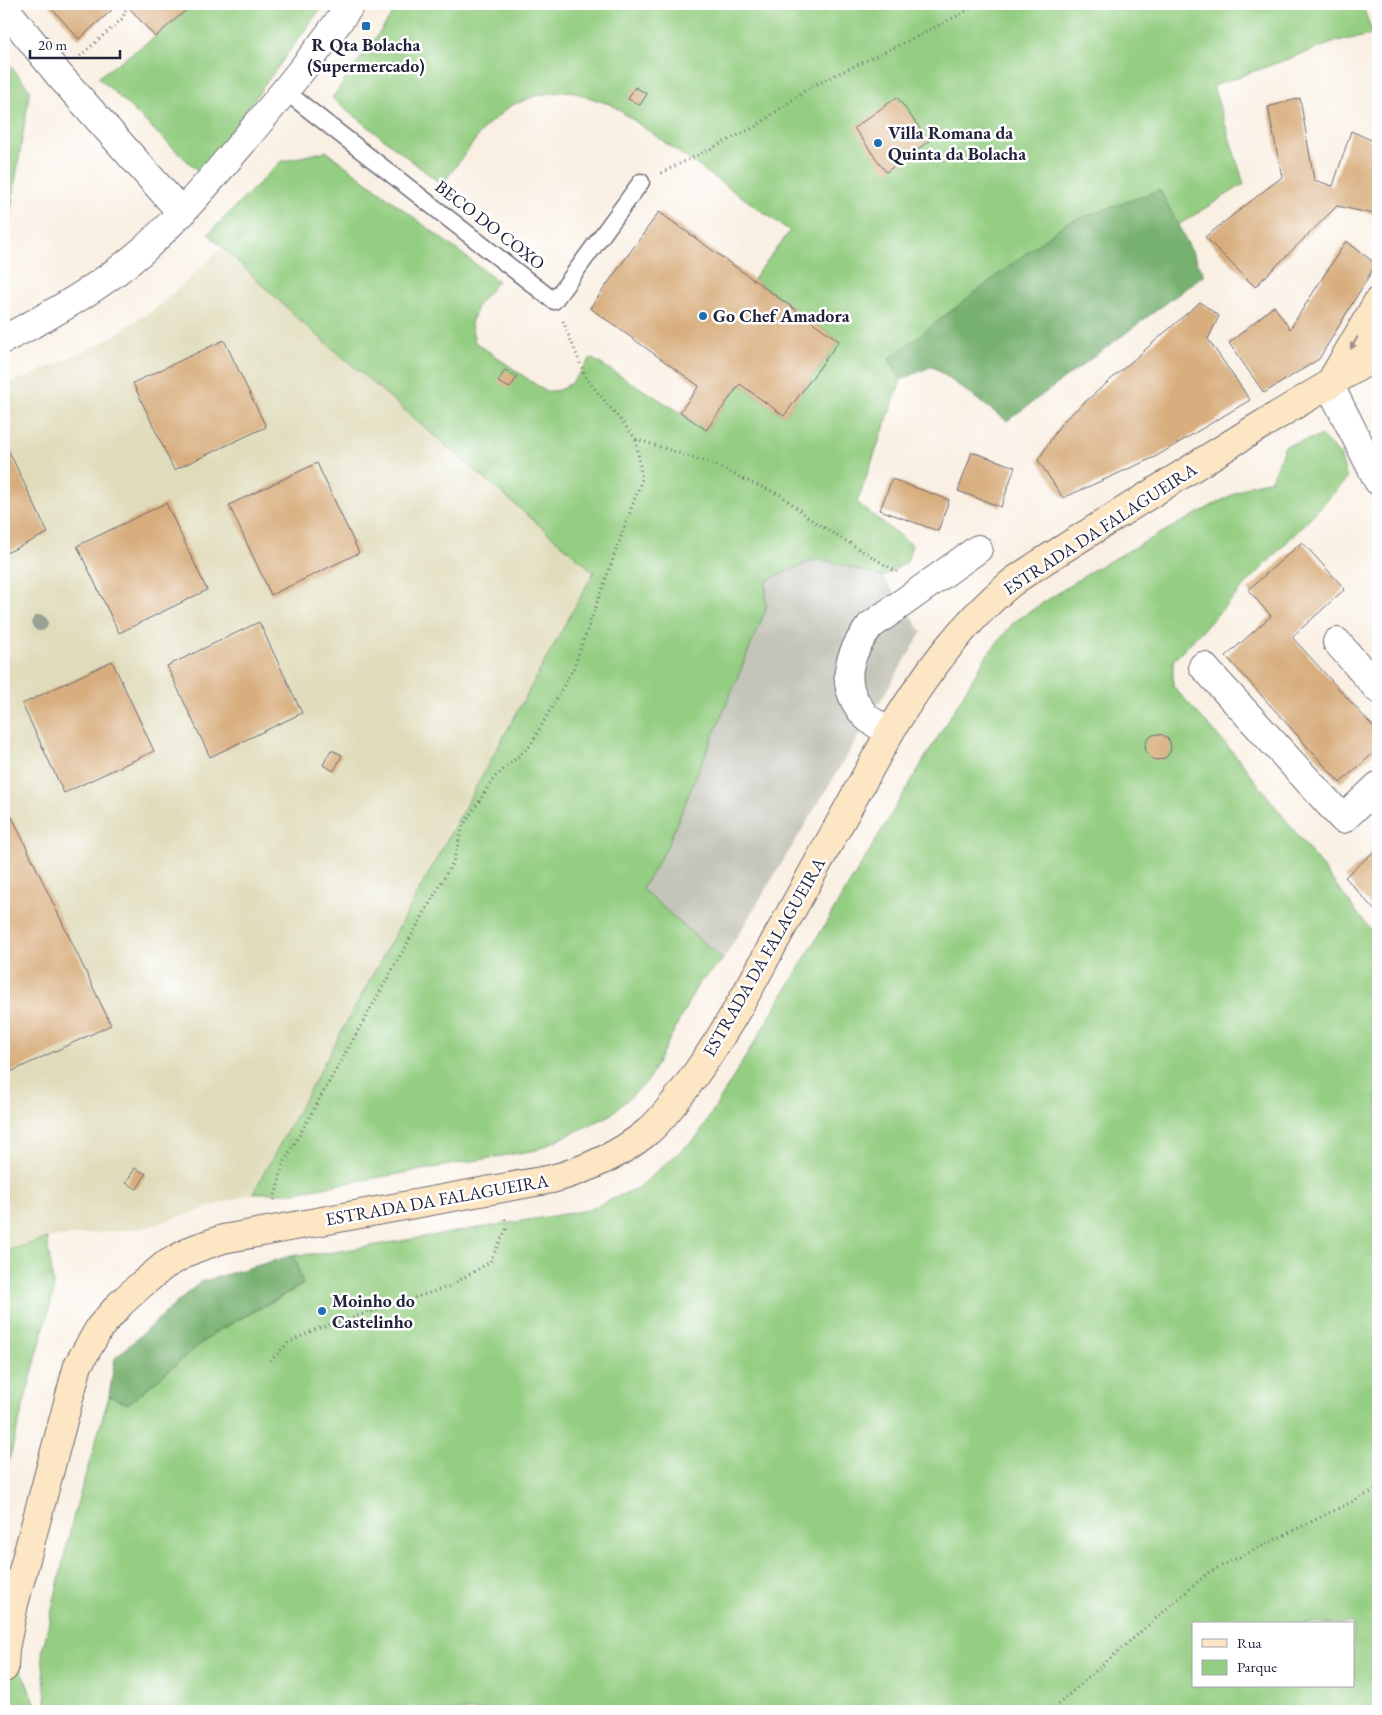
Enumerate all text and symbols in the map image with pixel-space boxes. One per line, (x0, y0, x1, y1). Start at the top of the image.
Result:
marker: R Qta Bolacha (Supermercado) (360, 20, 372, 32)
scale bar (30, 28, 120, 60)
place label: R Qta Bolacha (Supermercado) (307, 33, 425, 77)
text: 20 m (38, 35, 67, 54)
place label: Villa Romana da Quinta da Bolacha (888, 121, 1026, 165)
marker: Villa Romana da Quinta da Bolacha (872, 137, 884, 149)
street label: BECO DO COXO (431, 174, 550, 275)
place label: Go Chef Amadora (713, 304, 850, 327)
marker: Go Chef Amadora (697, 310, 709, 322)
one-way arrow (1349, 336, 1358, 349)
street label: ESTRADA DA FALAGUEIRA (999, 457, 1201, 600)
street label: ESTRADA DA FALAGUEIRA (697, 853, 830, 1060)
street label: ESTRADA DA FALAGUEIRA (324, 1168, 551, 1230)
place label: Moinho do Castelinho (332, 1289, 415, 1333)
marker: Moinho do Castelinho (316, 1305, 328, 1317)
legend (1192, 1622, 1354, 1688)
text: Rua (1237, 1633, 1262, 1652)
text: Parque (1237, 1657, 1277, 1676)

